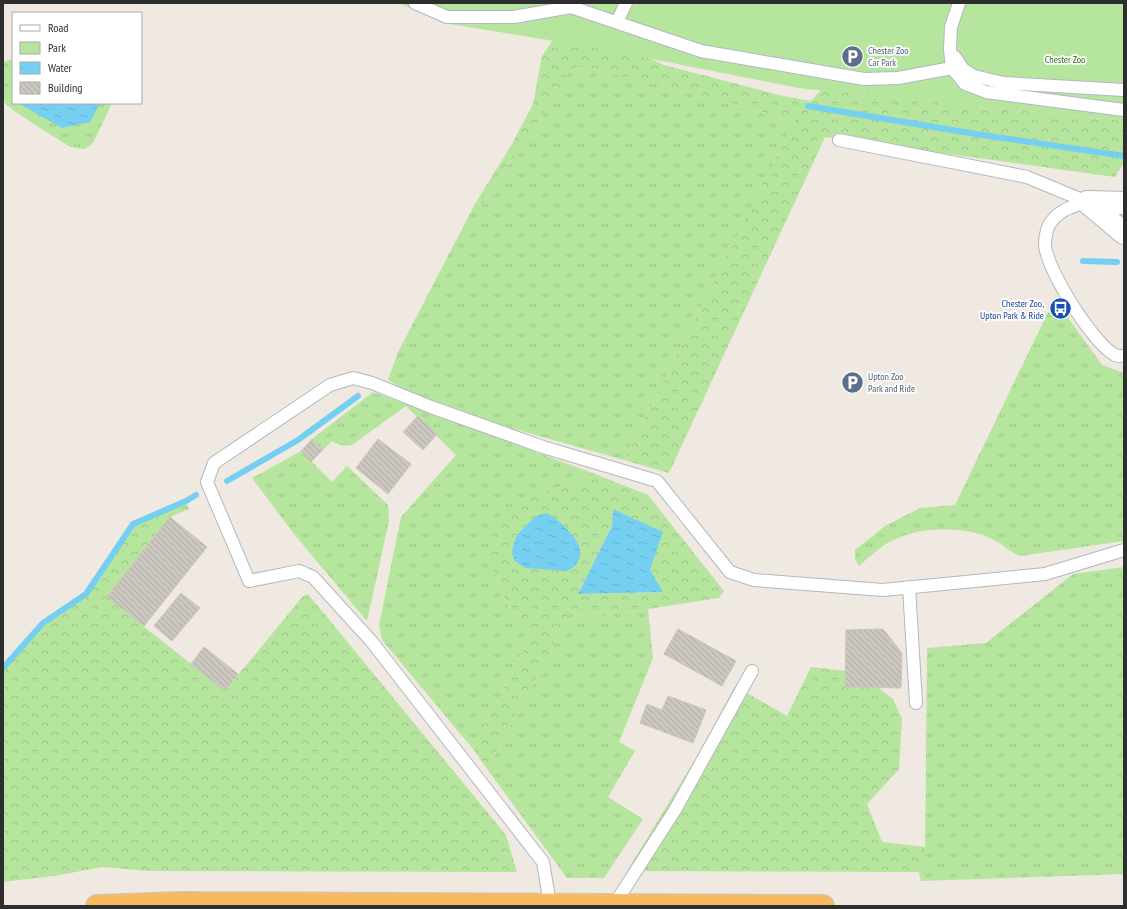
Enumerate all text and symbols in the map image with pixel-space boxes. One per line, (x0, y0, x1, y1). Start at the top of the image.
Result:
legend (12, 12, 142, 104)
text: Road (48, 20, 68, 35)
text: Park (48, 40, 66, 55)
parking icon: Chester Zoo Car Park (840, 43, 866, 69)
place label: Chester Zoo Car Park (868, 44, 909, 69)
park label: Chester Zoo (1045, 53, 1085, 66)
text: Water (48, 60, 73, 75)
text: Building (48, 80, 83, 95)
bus stop icon: Chester Zoo, Upton Park & Ride (1047, 296, 1073, 322)
place label: Chester Zoo, Upton Park & Ride (980, 297, 1044, 322)
parking icon: Upton Zoo Park and Ride (840, 369, 866, 395)
place label: Upton Zoo Park and Ride (868, 370, 915, 395)

